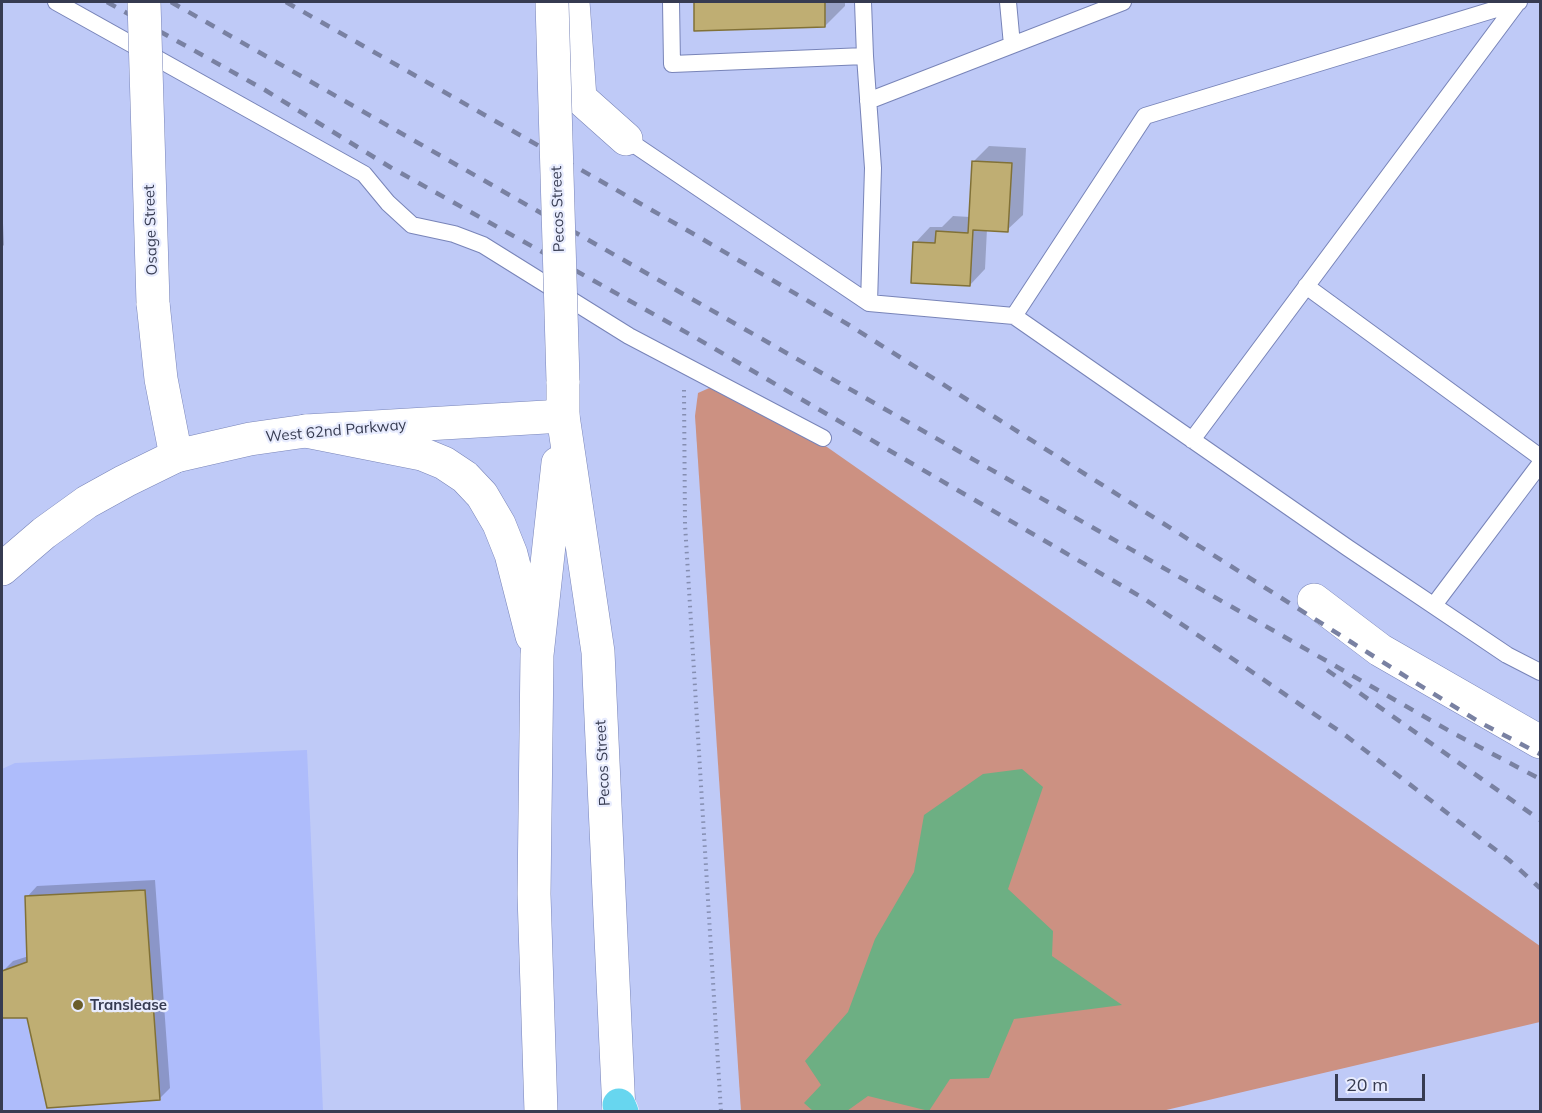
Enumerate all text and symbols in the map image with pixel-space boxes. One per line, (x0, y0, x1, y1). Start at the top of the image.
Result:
street label: Pecos Street (548, 166, 568, 252)
street label: Osage Street (140, 184, 162, 276)
street label: West 62nd Parkway (265, 416, 407, 446)
street label: Pecos Street (592, 719, 614, 807)
place label: Translease (90, 996, 167, 1014)
marker: Translease (71, 998, 85, 1012)
scale bar (1338, 1062, 1428, 1100)
text: 20 m (1346, 1073, 1388, 1096)

